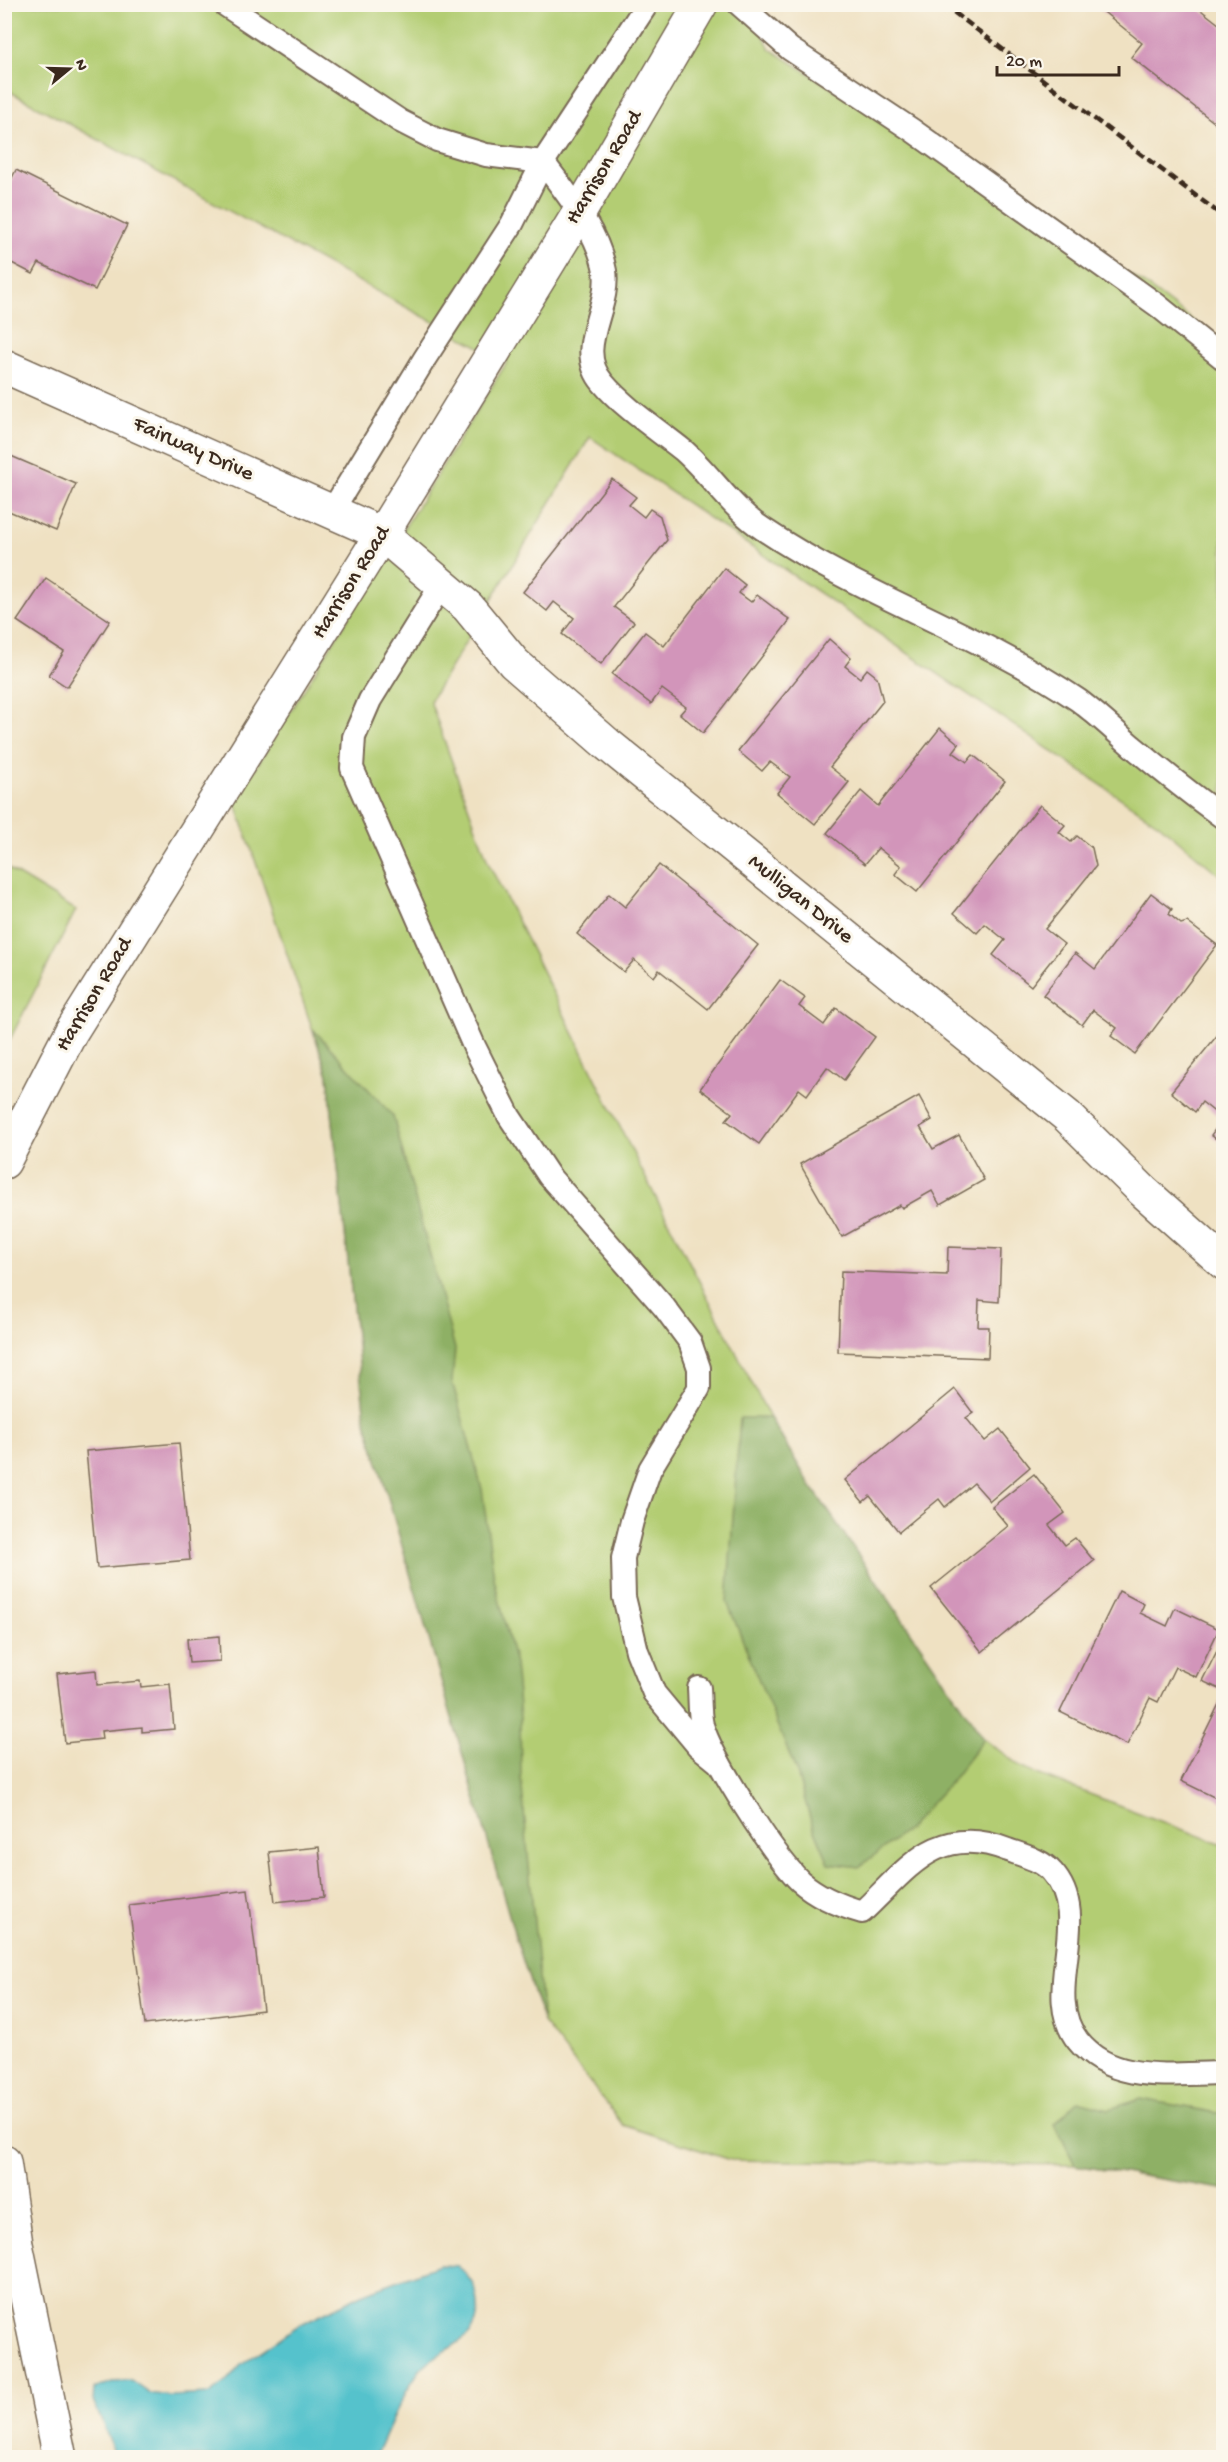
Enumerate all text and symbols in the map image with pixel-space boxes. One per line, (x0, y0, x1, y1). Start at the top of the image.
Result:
north arrow (39, 39, 99, 99)
scale bar (997, 39, 1118, 77)
text: 20 m (1006, 52, 1042, 73)
text: N (69, 57, 91, 74)
street label: Harrison Road (561, 104, 650, 230)
street label: Fairway Drive (128, 411, 258, 488)
street label: Harrison Road (307, 520, 398, 644)
street label: Mulligan Drive (742, 849, 859, 951)
street label: Harrison Road (51, 931, 140, 1057)

